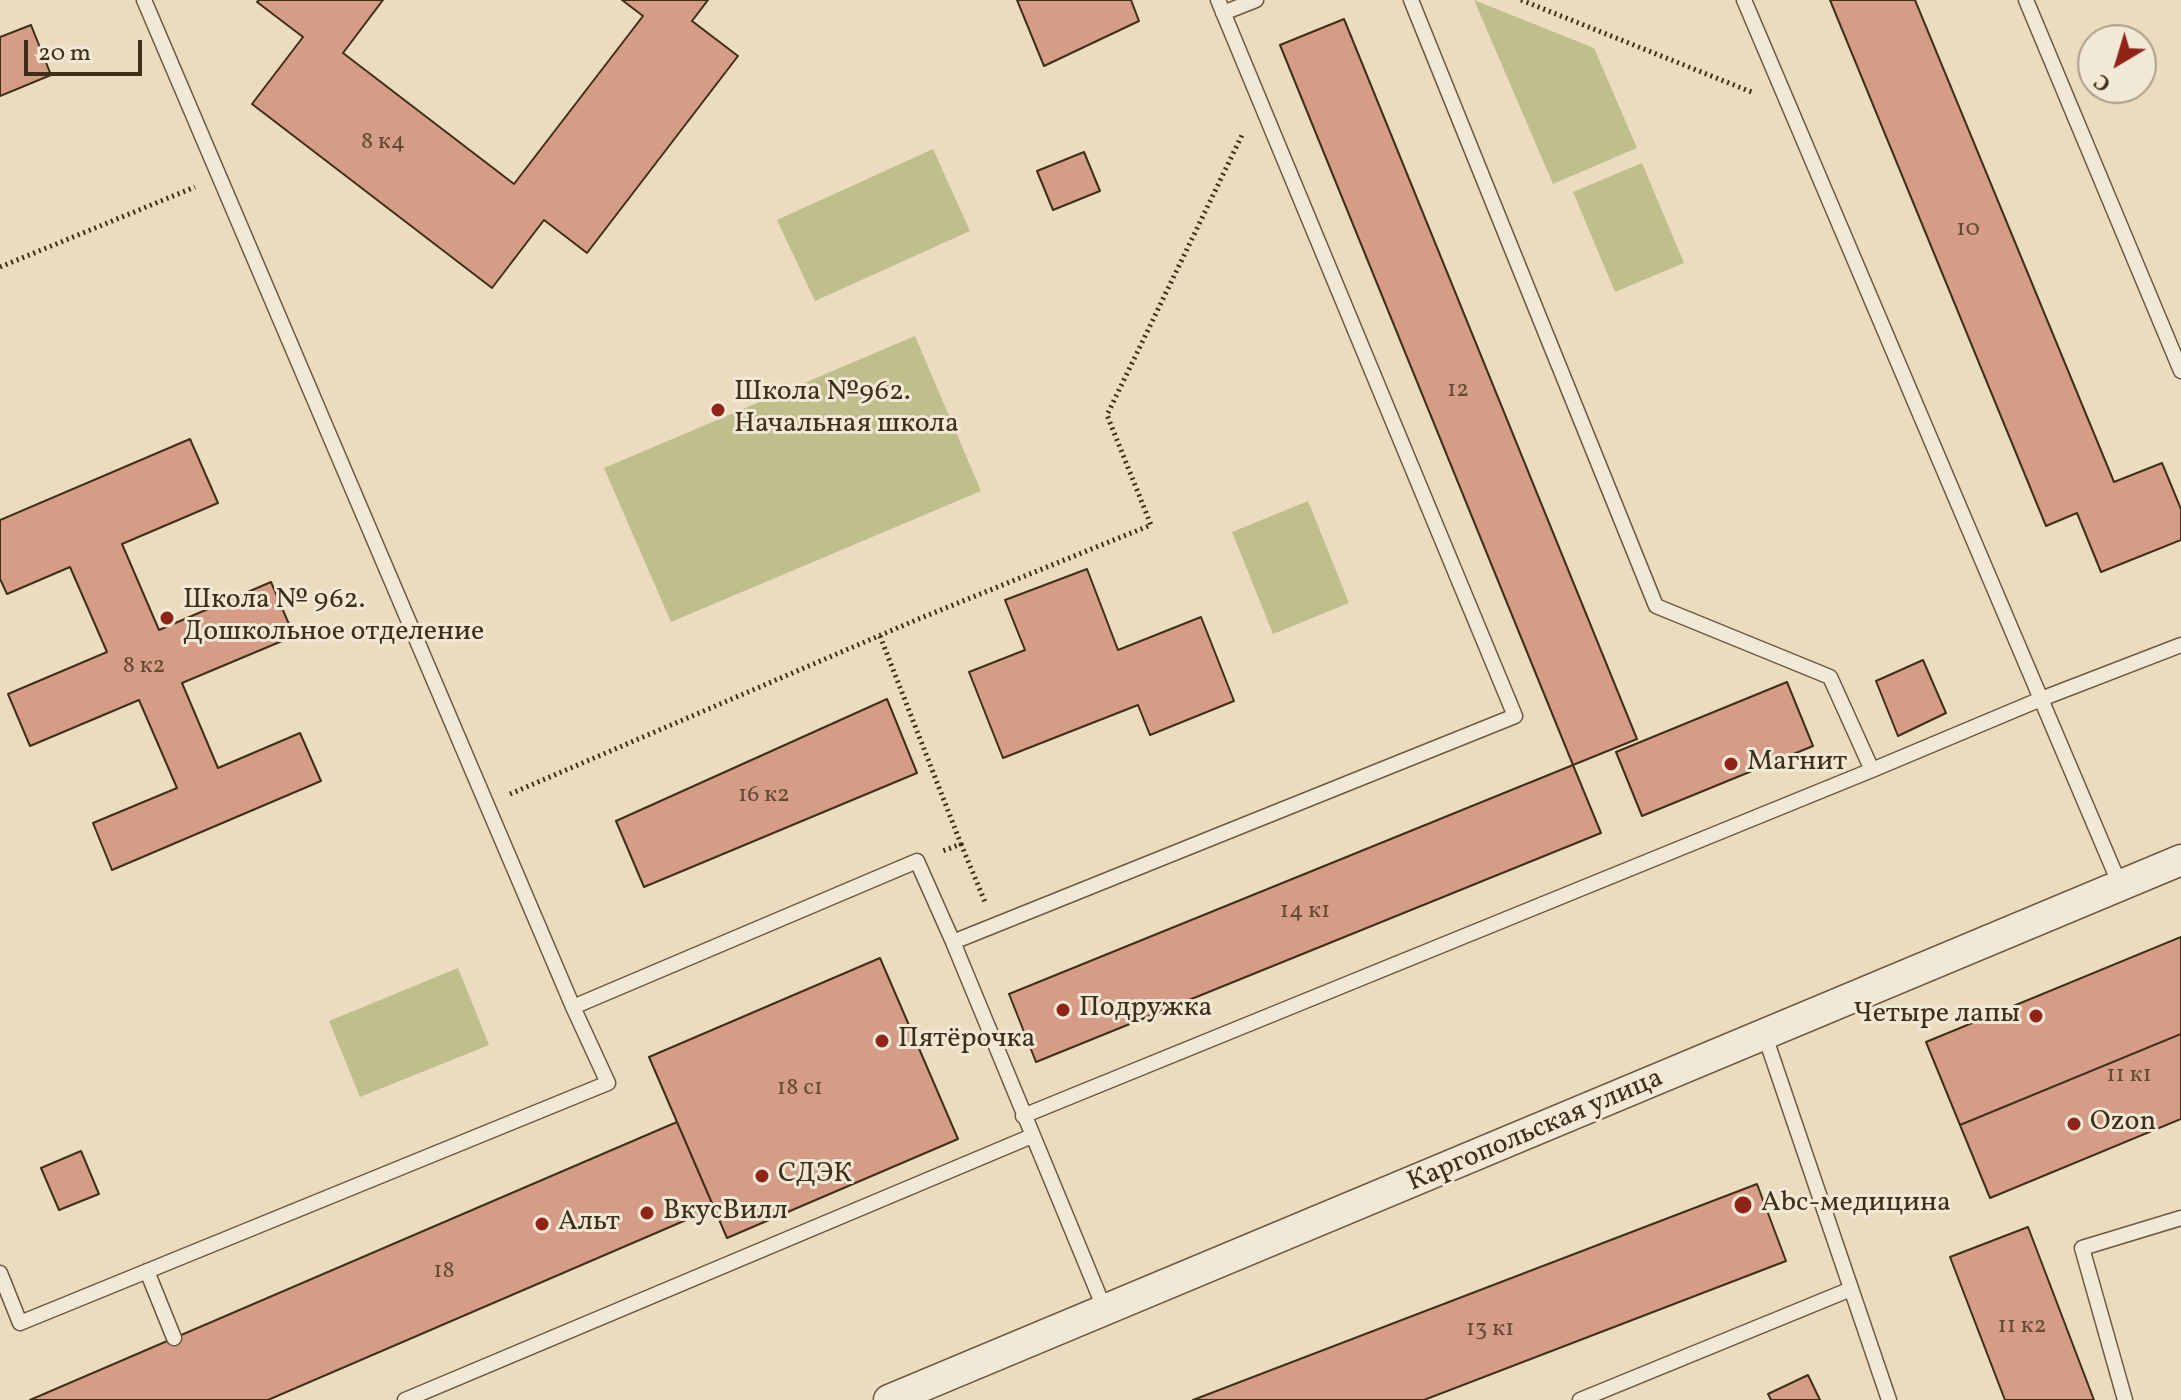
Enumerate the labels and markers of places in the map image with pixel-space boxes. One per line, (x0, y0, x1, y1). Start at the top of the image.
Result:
place label: Школа №962. Начальная школа (734, 377, 959, 443)
marker: Школа №962. Начальная школа (709, 401, 727, 419)
place label: Школа № 962. Дошкольное отделение (183, 585, 484, 651)
marker: Школа № 962. Дошкольное отделение (158, 609, 176, 627)
place label: Магнит (1747, 747, 1847, 781)
marker: Магнит (1722, 755, 1740, 773)
place label: Подружка (1079, 993, 1213, 1027)
place label: Четыре лапы (1853, 999, 2020, 1033)
marker: Подружка (1054, 1001, 1072, 1019)
marker: Четыре лапы (2027, 1007, 2045, 1025)
place label: Пятёрочка (898, 1024, 1035, 1058)
marker: Пятёрочка (873, 1032, 891, 1050)
place label: Ozon (2090, 1107, 2156, 1141)
marker: Ozon (2065, 1115, 2083, 1133)
place label: СДЭК (778, 1159, 852, 1193)
marker: СДЭК (753, 1167, 771, 1185)
place label: Abc-медицина (1761, 1188, 1951, 1222)
marker: Abc-медицина (1732, 1194, 1754, 1216)
place label: ВкусВилл (663, 1196, 788, 1230)
marker: ВкусВилл (638, 1204, 656, 1222)
place label: Альт (558, 1207, 620, 1241)
marker: Альт (533, 1215, 551, 1233)

